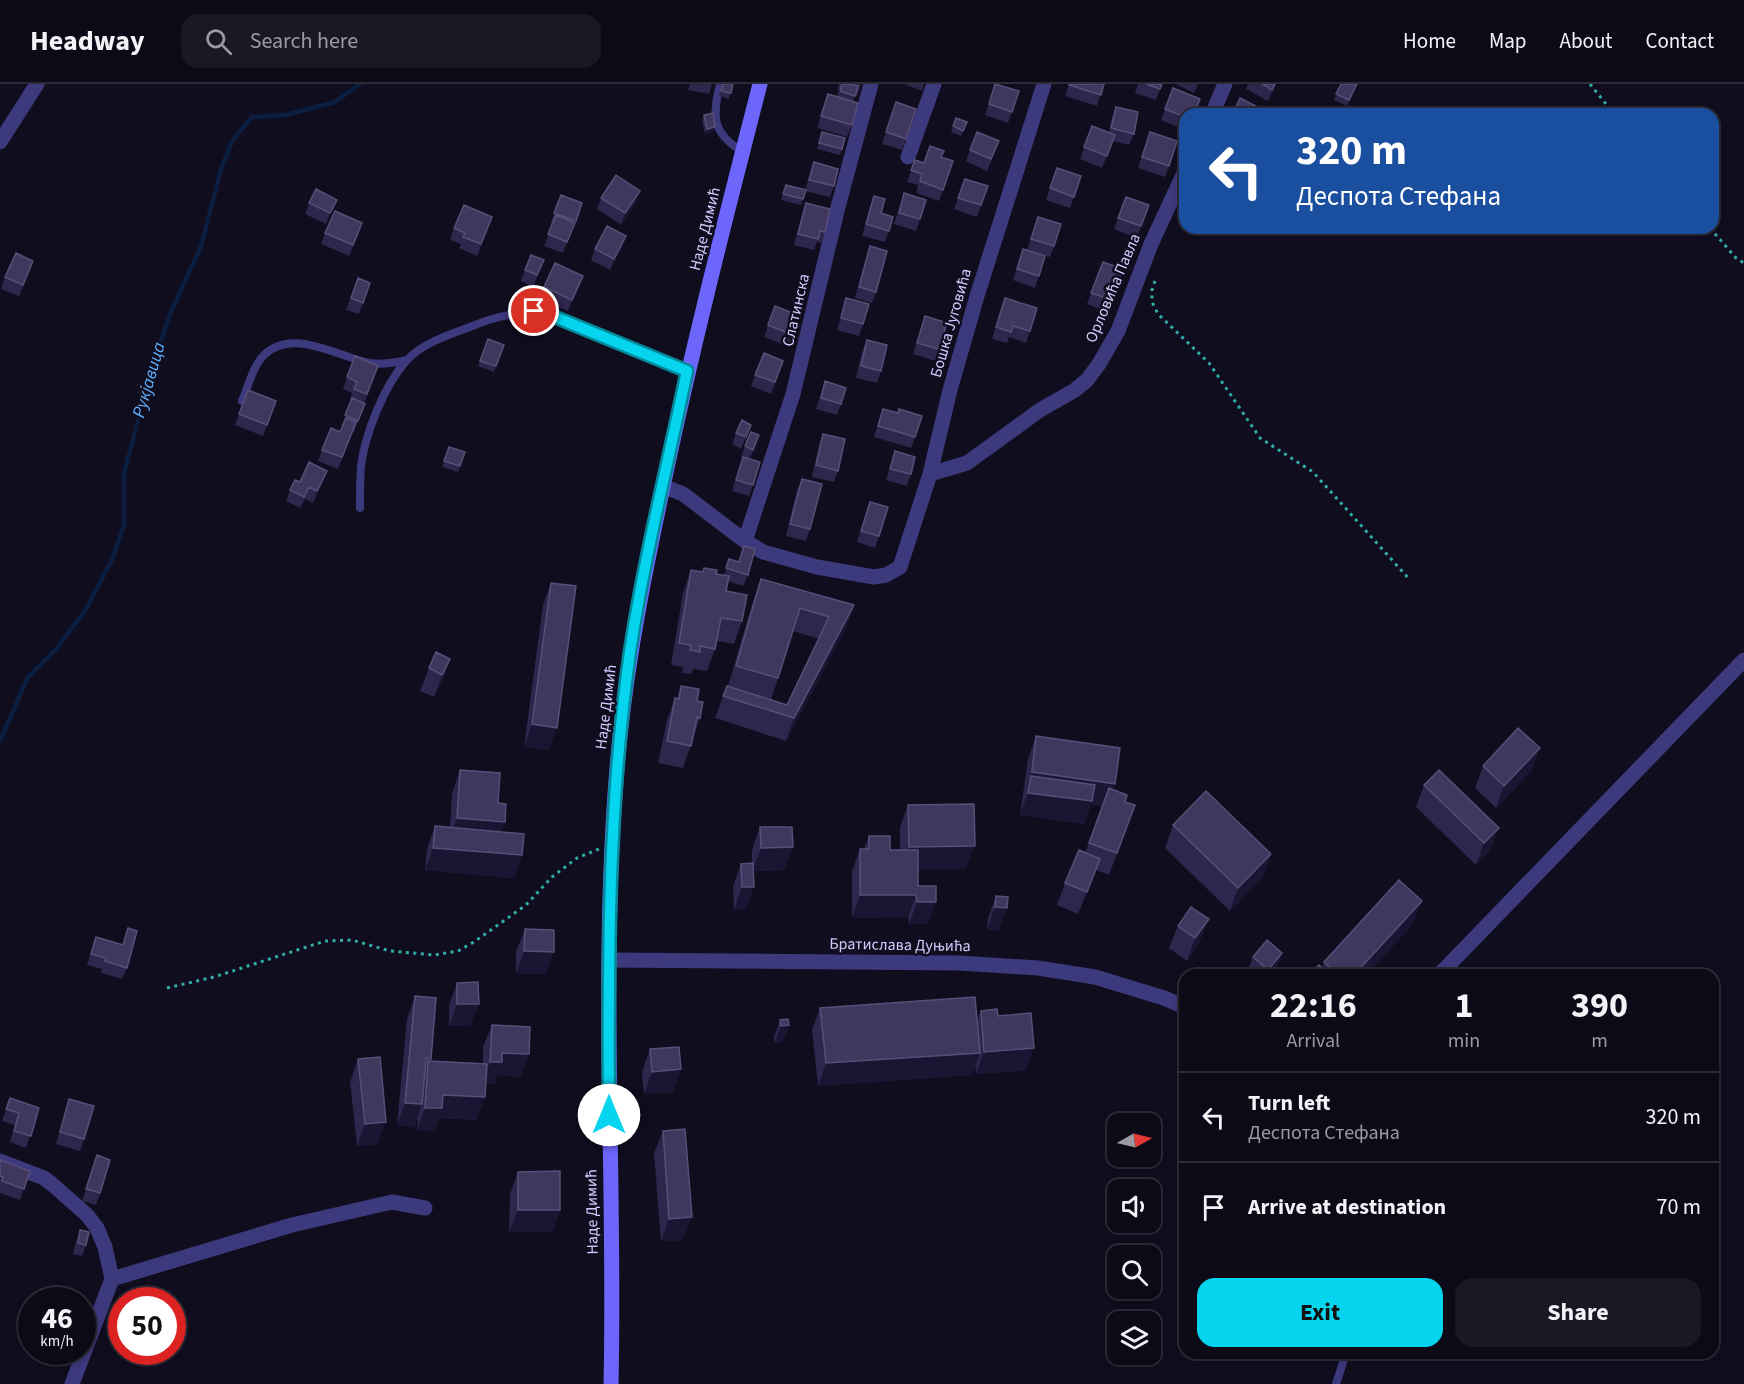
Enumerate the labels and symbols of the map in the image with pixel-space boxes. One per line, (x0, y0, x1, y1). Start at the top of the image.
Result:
street label: Наде Димић (684, 185, 726, 273)
street label: Орловића Павла (1080, 230, 1146, 346)
street label: Бошка Југовића (925, 266, 977, 380)
street label: Слатинска (777, 271, 815, 349)
pin (508, 285, 559, 336)
water label: Рукјавица (126, 339, 172, 421)
street label: Наде Димић (590, 663, 622, 751)
street label: Братислава Дуњића (829, 933, 971, 957)
position arrow (577, 1083, 641, 1147)
north arrow (1107, 1113, 1161, 1167)
street label: Наде Димић (580, 1169, 604, 1255)
speed limit sign: 50 (108, 1287, 186, 1365)

